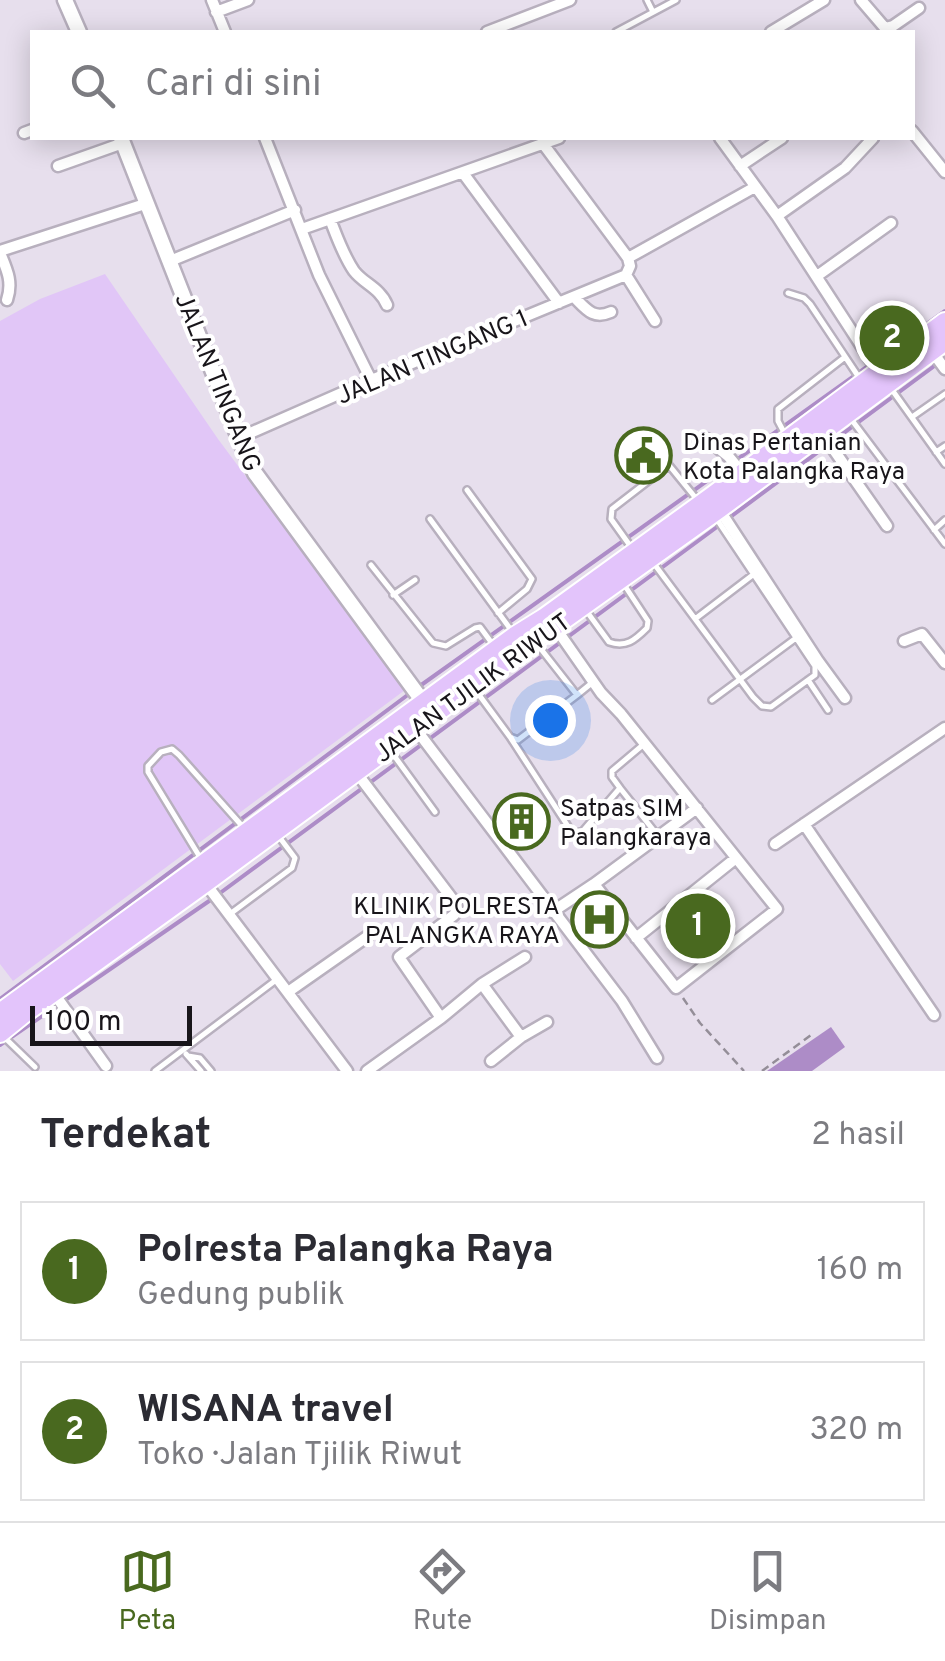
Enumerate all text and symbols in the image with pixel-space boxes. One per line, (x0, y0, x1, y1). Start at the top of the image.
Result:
search box (30, 30, 915, 140)
icon: search (65, 58, 120, 113)
text: Cari di sini (145, 61, 322, 110)
street label: JALAN TINGANG (166, 289, 267, 477)
pin: 2 (860, 300, 924, 376)
street label: JALAN TINGANG 1 (333, 304, 534, 414)
public building icon: Dinas Pertanian Kota Palangka Raya (614, 425, 674, 485)
place label: Dinas Pertanian Kota Palangka Raya (683, 428, 905, 489)
street label: JALAN TJILIK RIWUT (369, 607, 578, 771)
your location (525, 695, 576, 746)
building icon: Satpas SIM Palangkaraya (491, 791, 551, 851)
place label: Satpas SIM Palangkaraya (560, 794, 711, 855)
pin: 1 (666, 888, 730, 964)
hospital icon: KLINIK POLRESTA PALANGKA RAYA (569, 889, 629, 949)
place label: KLINIK POLRESTA PALANGKA RAYA (353, 892, 560, 953)
scale bar (30, 1001, 192, 1046)
text: 100 m (45, 1005, 121, 1041)
text: Terdekat (40, 1110, 211, 1163)
text: 2 hasil (811, 1116, 905, 1156)
text: Polresta Palangka Raya (137, 1227, 554, 1276)
text: 1 (68, 1251, 81, 1291)
text: 160 m (817, 1251, 903, 1291)
text: Gedung publik (137, 1276, 345, 1316)
text: WISANA travel (137, 1387, 394, 1436)
text: 2 (65, 1411, 84, 1451)
text: 320 m (810, 1411, 903, 1451)
text: Toko · Jalan Tjilik Riwut (137, 1436, 462, 1476)
tab: Peta (118, 1544, 176, 1640)
tab: Rute (413, 1544, 472, 1640)
tab: Disimpan (709, 1544, 827, 1640)

